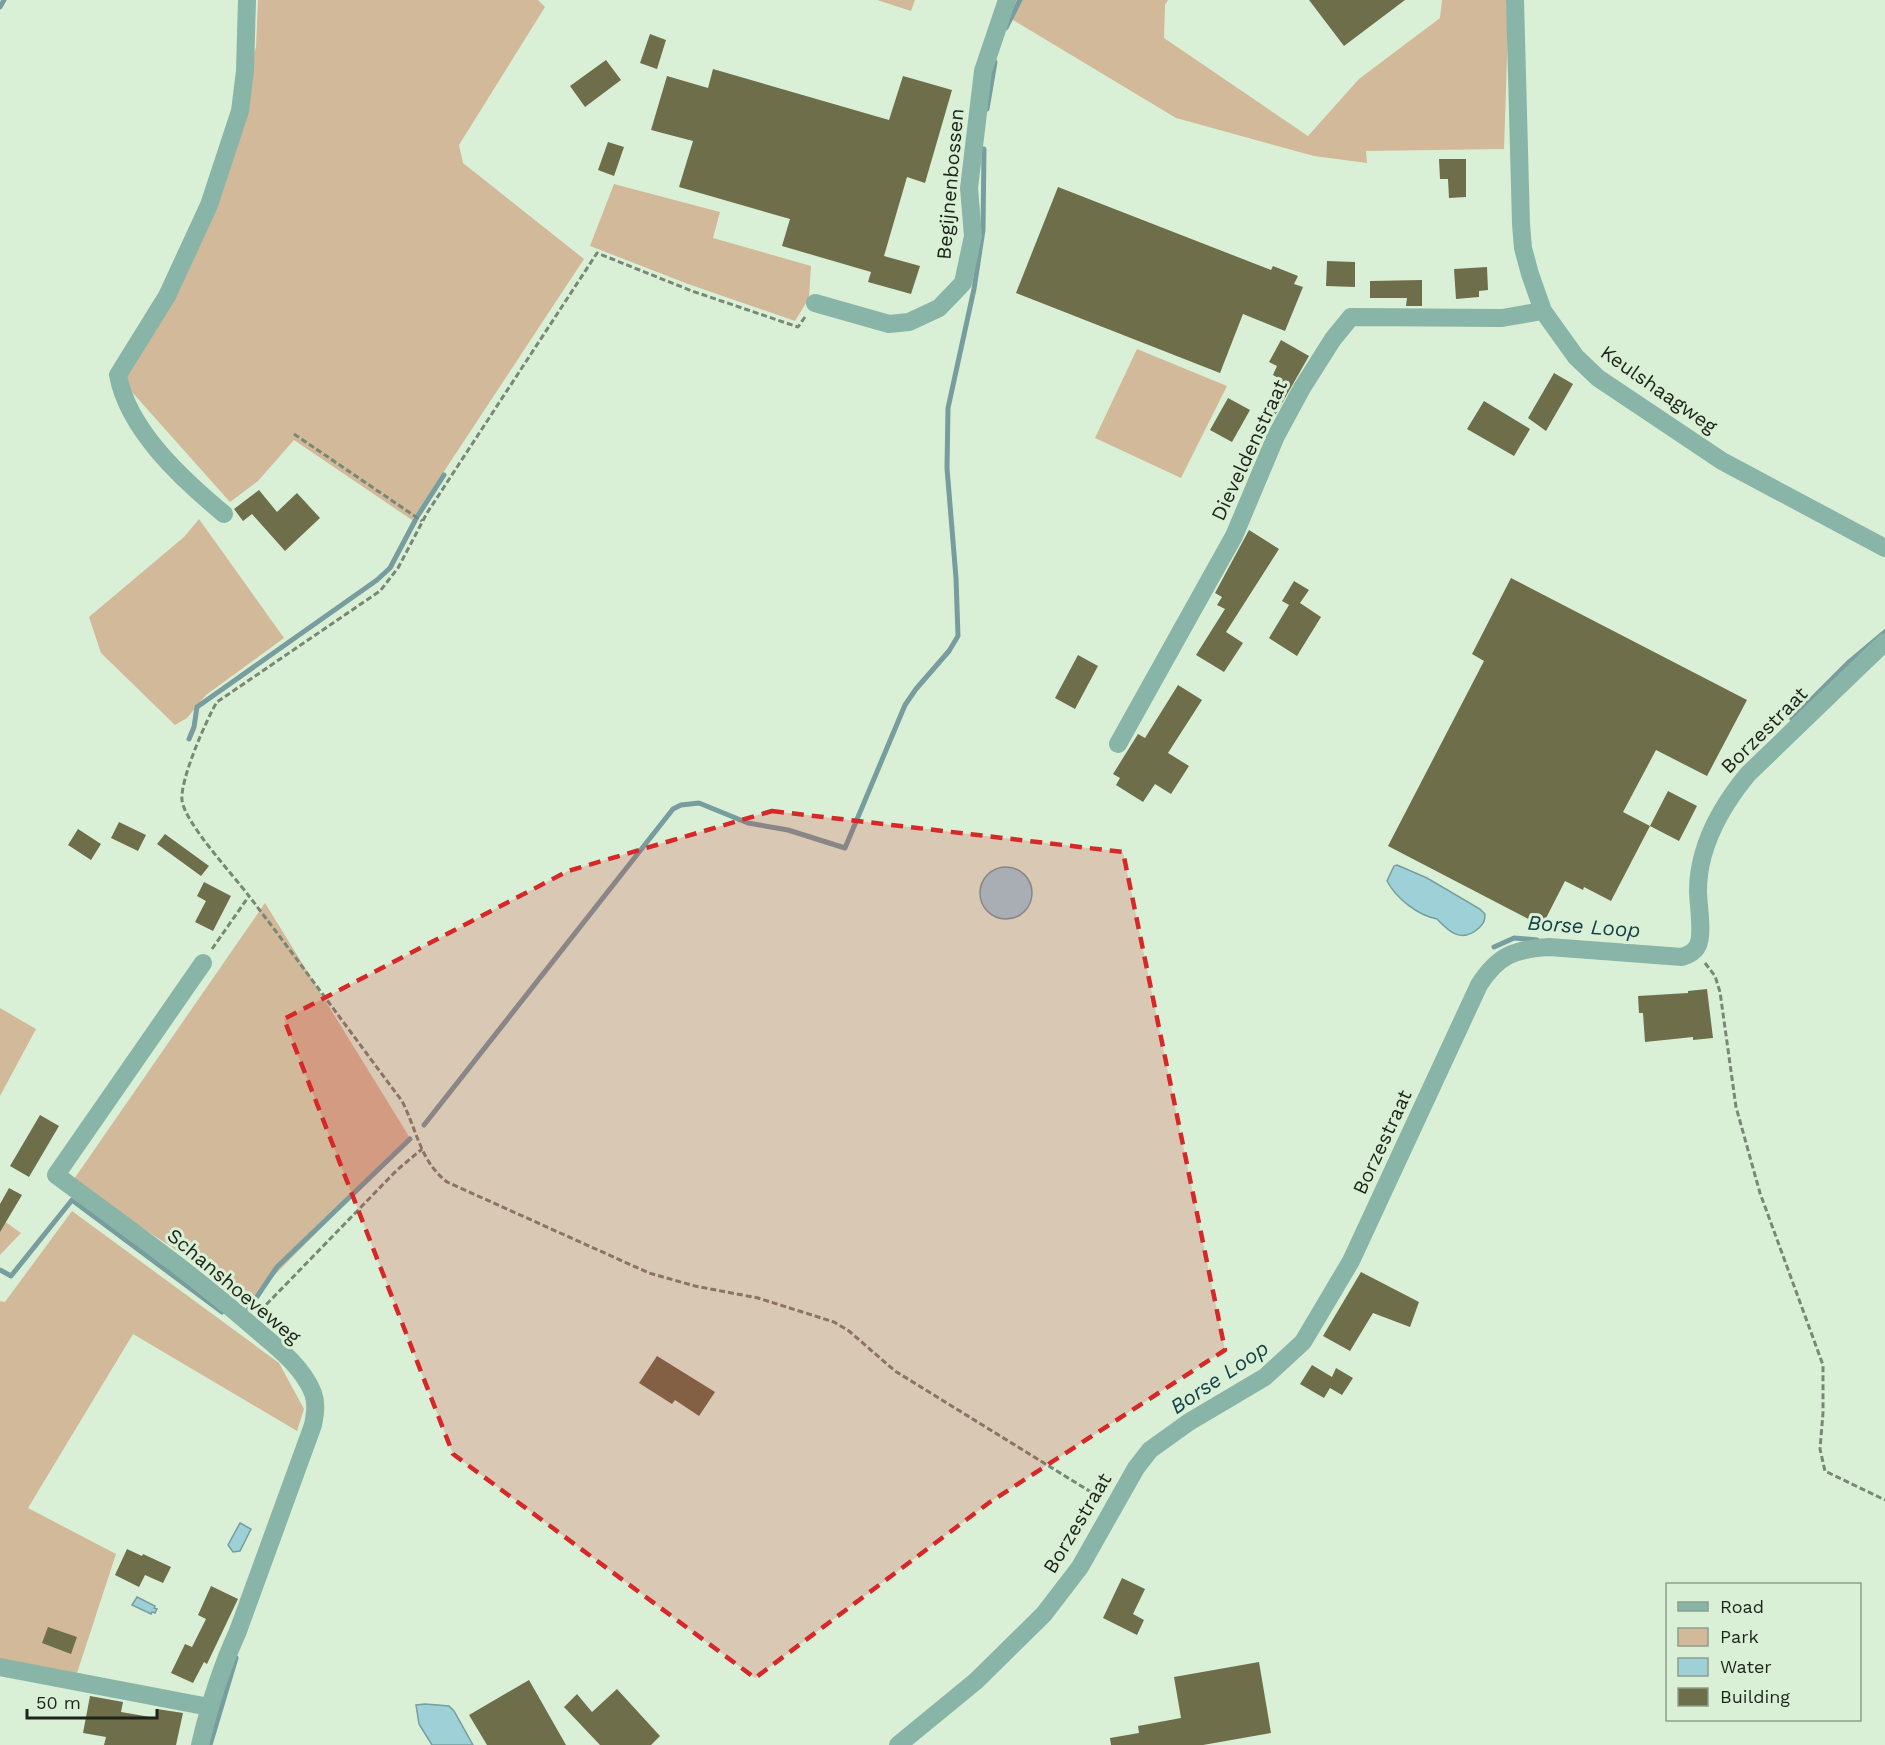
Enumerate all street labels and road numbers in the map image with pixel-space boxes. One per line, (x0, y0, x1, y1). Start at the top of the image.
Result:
street label: Begijnenbossen (931, 107, 969, 261)
street label: Keulshaagweg (1596, 340, 1722, 438)
street label: Dieveldenstraat (1206, 375, 1292, 524)
street label: Borzestraat (1716, 681, 1813, 778)
street label: Borzestraat (1347, 1085, 1417, 1198)
street label: Schanshoeveweg (162, 1223, 306, 1349)
street label: Borzestraat (1038, 1468, 1117, 1577)

